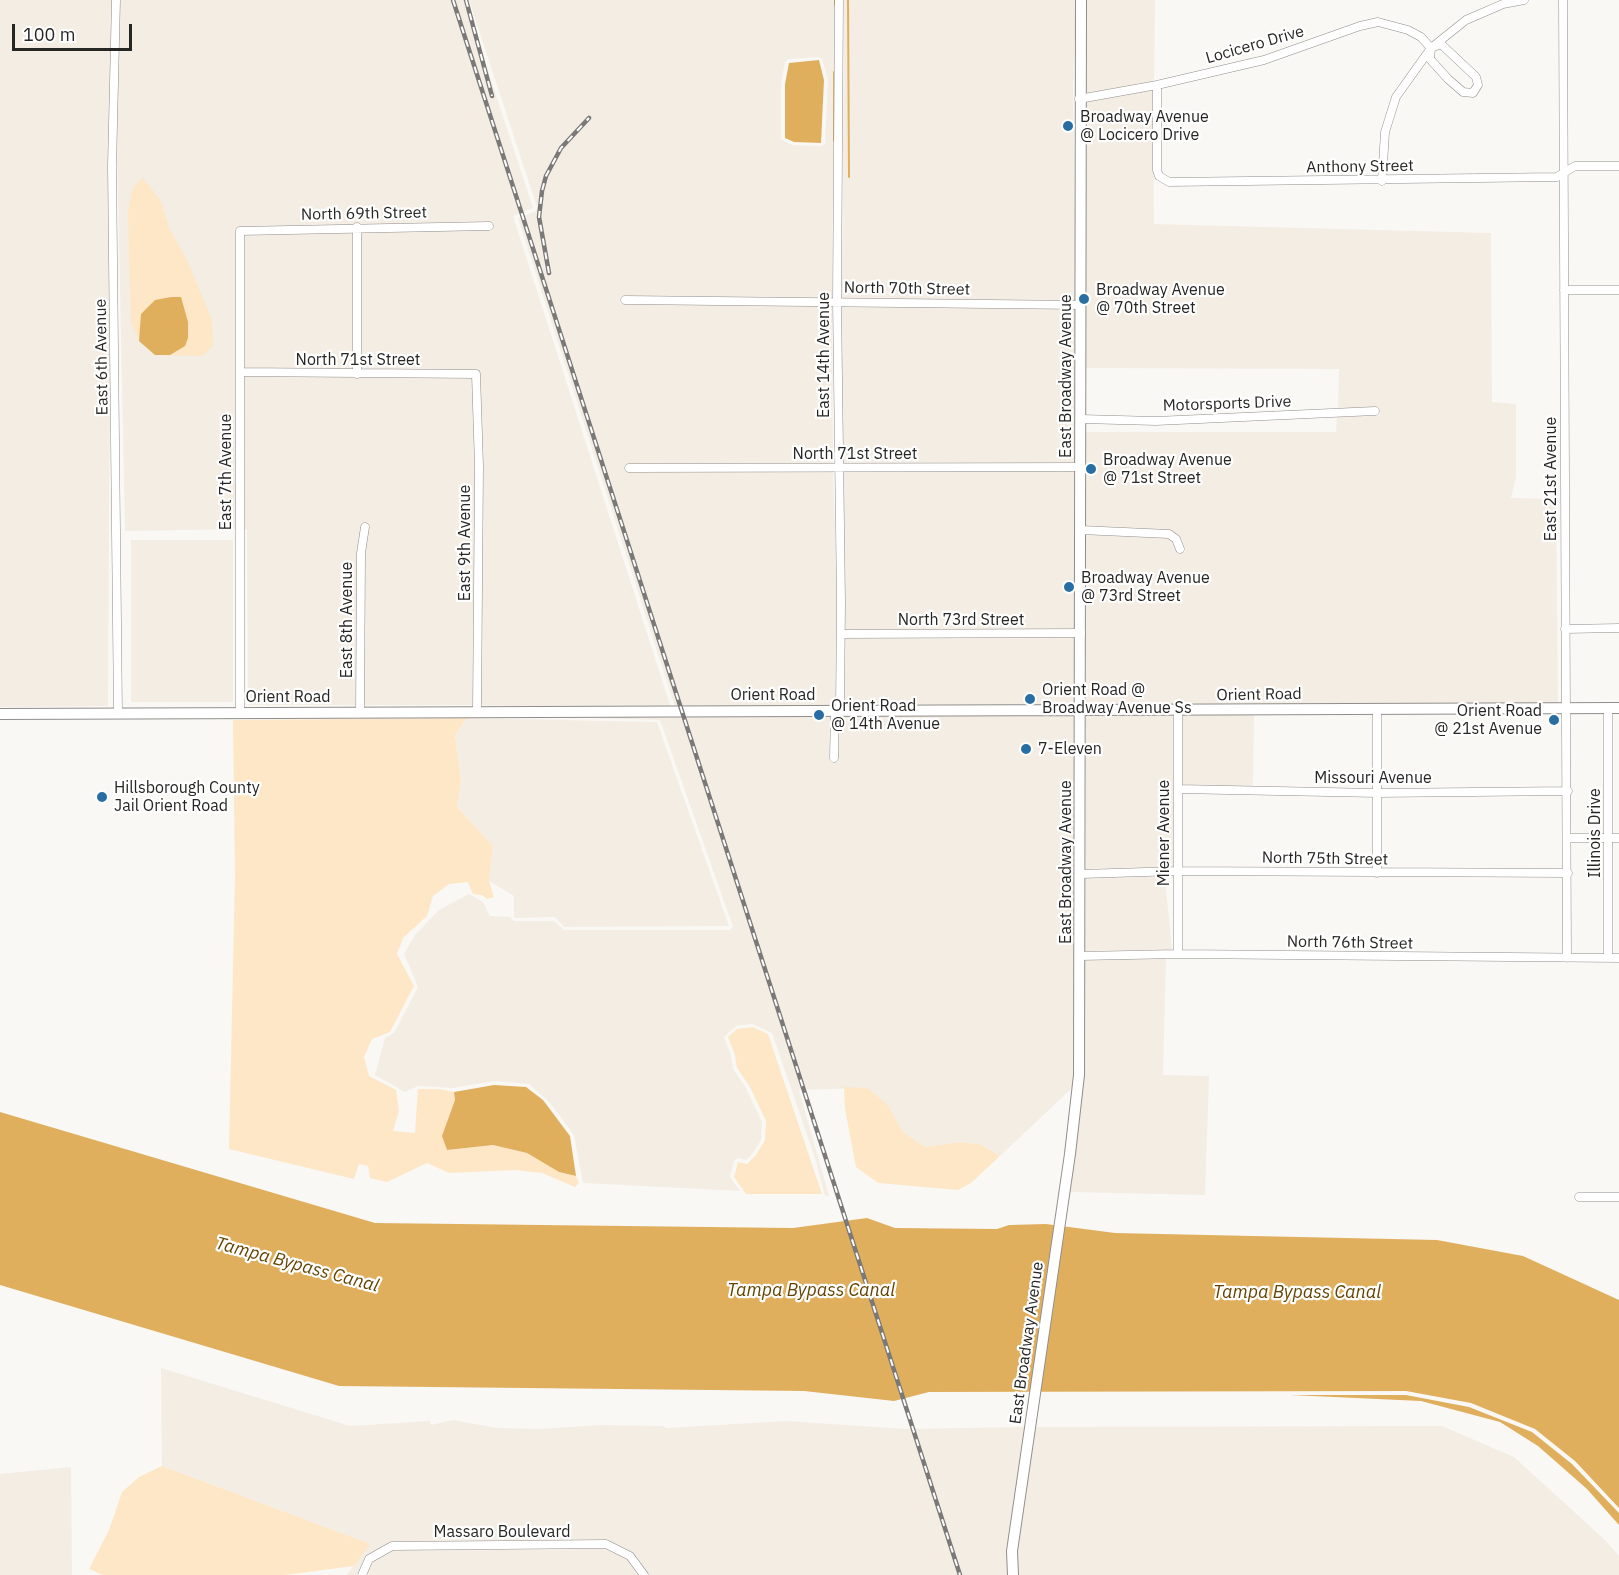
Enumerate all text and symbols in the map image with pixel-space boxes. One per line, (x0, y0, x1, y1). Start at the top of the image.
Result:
scale bar (15, 12, 135, 50)
street label: Locicero Drive (1204, 22, 1306, 68)
text: 100 m (23, 23, 75, 46)
place label: Broadway Avenue @ Locicero Drive (1080, 107, 1209, 145)
marker: Broadway Avenue @ Locicero Drive (1061, 119, 1075, 133)
street label: Anthony Street (1306, 156, 1414, 178)
street label: North 69th Street (301, 203, 427, 225)
street label: North 70th Street (844, 278, 970, 300)
place label: Broadway Avenue @ 70th Street (1096, 280, 1225, 318)
street label: East 14th Avenue (814, 292, 834, 418)
marker: Broadway Avenue @ 70th Street (1077, 292, 1091, 306)
street label: East Broadway Avenue (1056, 294, 1076, 458)
street label: East 6th Avenue (91, 299, 113, 415)
street label: North 71st Street (296, 350, 420, 370)
street label: Motorsports Drive (1162, 392, 1292, 416)
street label: East 7th Avenue (216, 414, 236, 530)
street label: East 21st Avenue (1541, 417, 1561, 541)
street label: North 71st Street (793, 444, 917, 464)
place label: Broadway Avenue @ 71st Street (1103, 450, 1232, 488)
marker: Broadway Avenue @ 71st Street (1084, 462, 1098, 476)
street label: East 9th Avenue (455, 485, 475, 601)
street label: East 8th Avenue (337, 562, 357, 678)
place label: Broadway Avenue @ 73rd Street (1081, 568, 1210, 606)
marker: Broadway Avenue @ 73rd Street (1062, 580, 1076, 594)
street label: North 73rd Street (898, 610, 1024, 630)
place label: Orient Road @ Broadway Avenue Ss (1042, 680, 1192, 718)
street label: Orient Road (730, 685, 816, 705)
street label: Orient Road (1216, 685, 1302, 705)
street label: Orient Road (245, 687, 331, 707)
marker: Orient Road @ Broadway Avenue Ss (1023, 692, 1037, 706)
place label: Orient Road @ 14th Avenue (831, 696, 940, 734)
place label: Orient Road @ 21st Avenue (1434, 701, 1542, 739)
marker: Orient Road @ 14th Avenue (812, 708, 826, 722)
marker: Orient Road @ 21st Avenue (1547, 713, 1561, 727)
place label: 7-Eleven (1038, 739, 1102, 759)
marker: 7-Eleven (1019, 742, 1033, 756)
street label: Missouri Avenue (1314, 768, 1432, 788)
place label: Hillsborough County Jail Orient Road (114, 778, 260, 816)
street label: East Broadway Avenue (1056, 780, 1076, 944)
street label: Miener Avenue (1154, 780, 1174, 886)
street label: Illinois Drive (1585, 788, 1605, 878)
marker: Hillsborough County Jail Orient Road (95, 790, 109, 804)
street label: North 75th Street (1262, 848, 1388, 870)
street label: North 76th Street (1287, 932, 1413, 954)
water label: Tampa Bypass Canal (213, 1233, 381, 1297)
street label: East Broadway Avenue (1006, 1261, 1048, 1425)
water label: Tampa Bypass Canal (727, 1280, 895, 1302)
water label: Tampa Bypass Canal (1213, 1282, 1381, 1304)
street label: Massaro Boulevard (434, 1522, 570, 1542)

